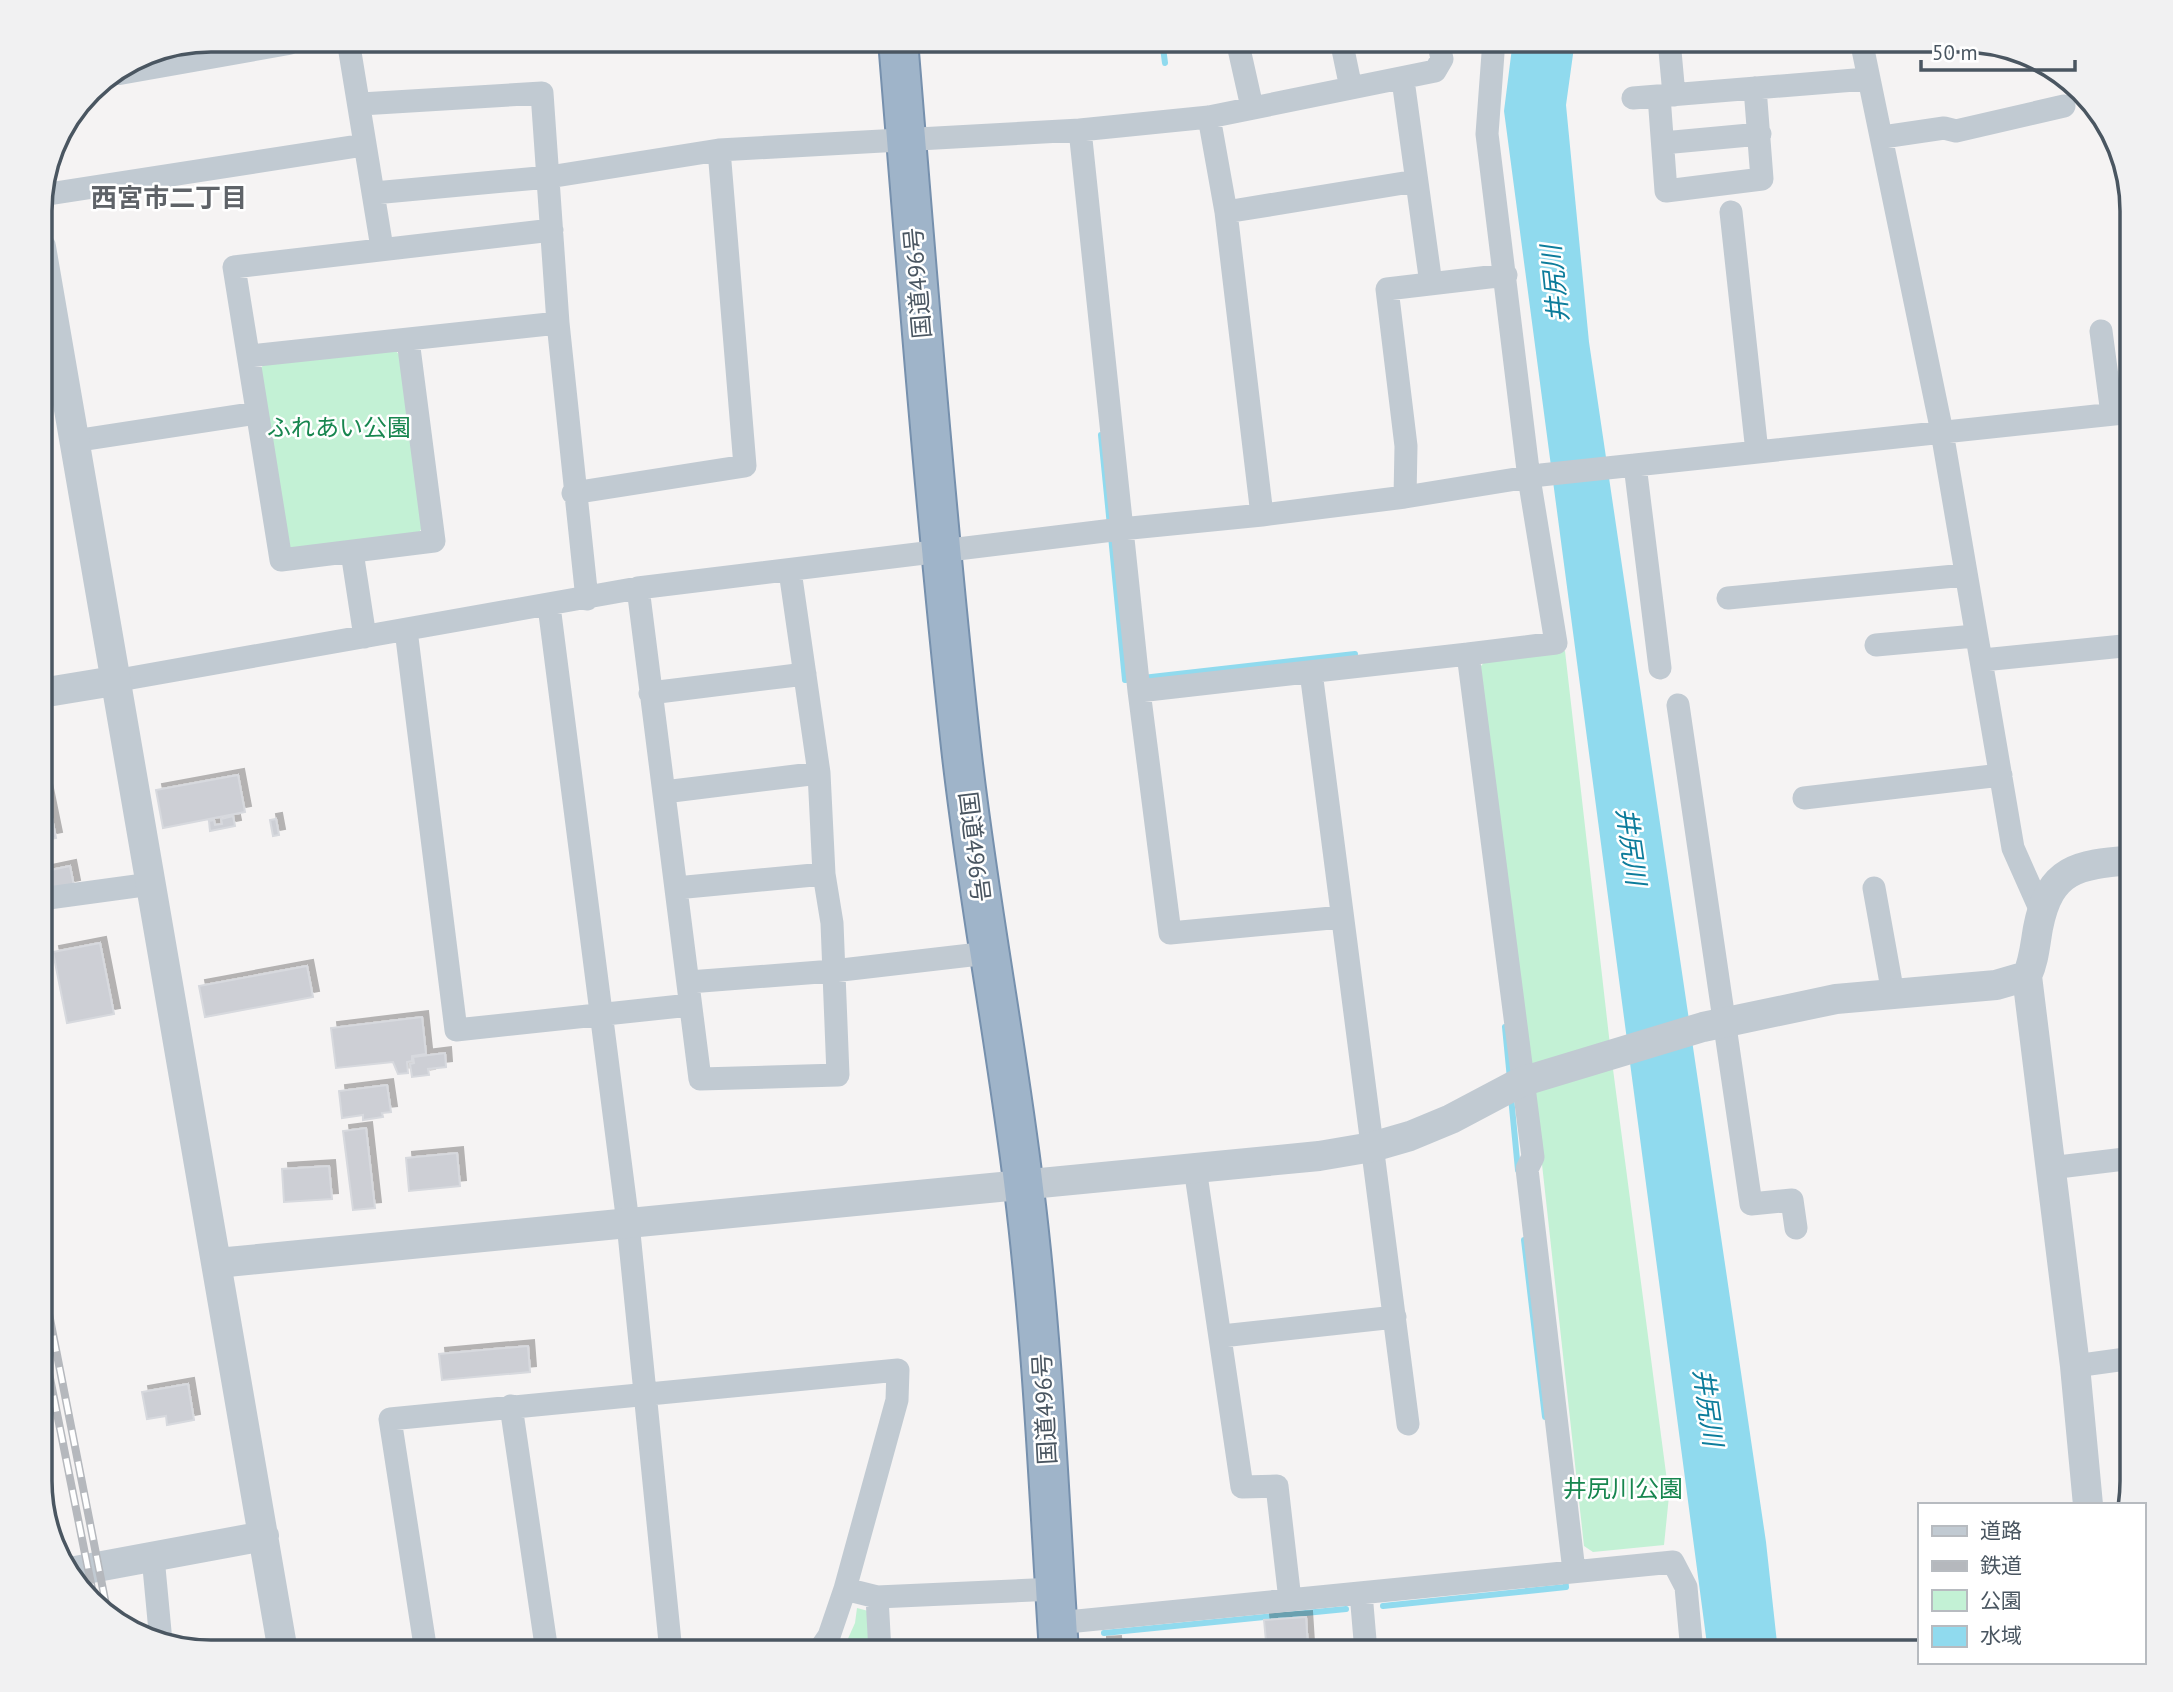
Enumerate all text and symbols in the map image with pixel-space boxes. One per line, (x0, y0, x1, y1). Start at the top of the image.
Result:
scale bar (1921, 28, 2075, 72)
text: 50 m (1932, 39, 1978, 66)
district label: 西宮市二丁目 (91, 181, 247, 214)
street label: 国道496号 (897, 226, 938, 340)
water label: 井尻川 (1534, 241, 1575, 325)
park label: ふれあい公園 (267, 412, 411, 443)
street label: 国道496号 (952, 790, 997, 904)
water label: 井尻川 (1610, 805, 1654, 890)
street label: 国道496号 (1026, 1353, 1063, 1465)
water label: 井尻川 (1687, 1366, 1731, 1451)
park label: 井尻川公園 (1563, 1473, 1683, 1504)
legend (1918, 1503, 2145, 1664)
text: 道路 (1980, 1517, 2022, 1544)
text: 鉄道 (1980, 1552, 2022, 1579)
text: 公園 (1980, 1587, 2022, 1614)
text: 水域 (1980, 1622, 2022, 1649)

